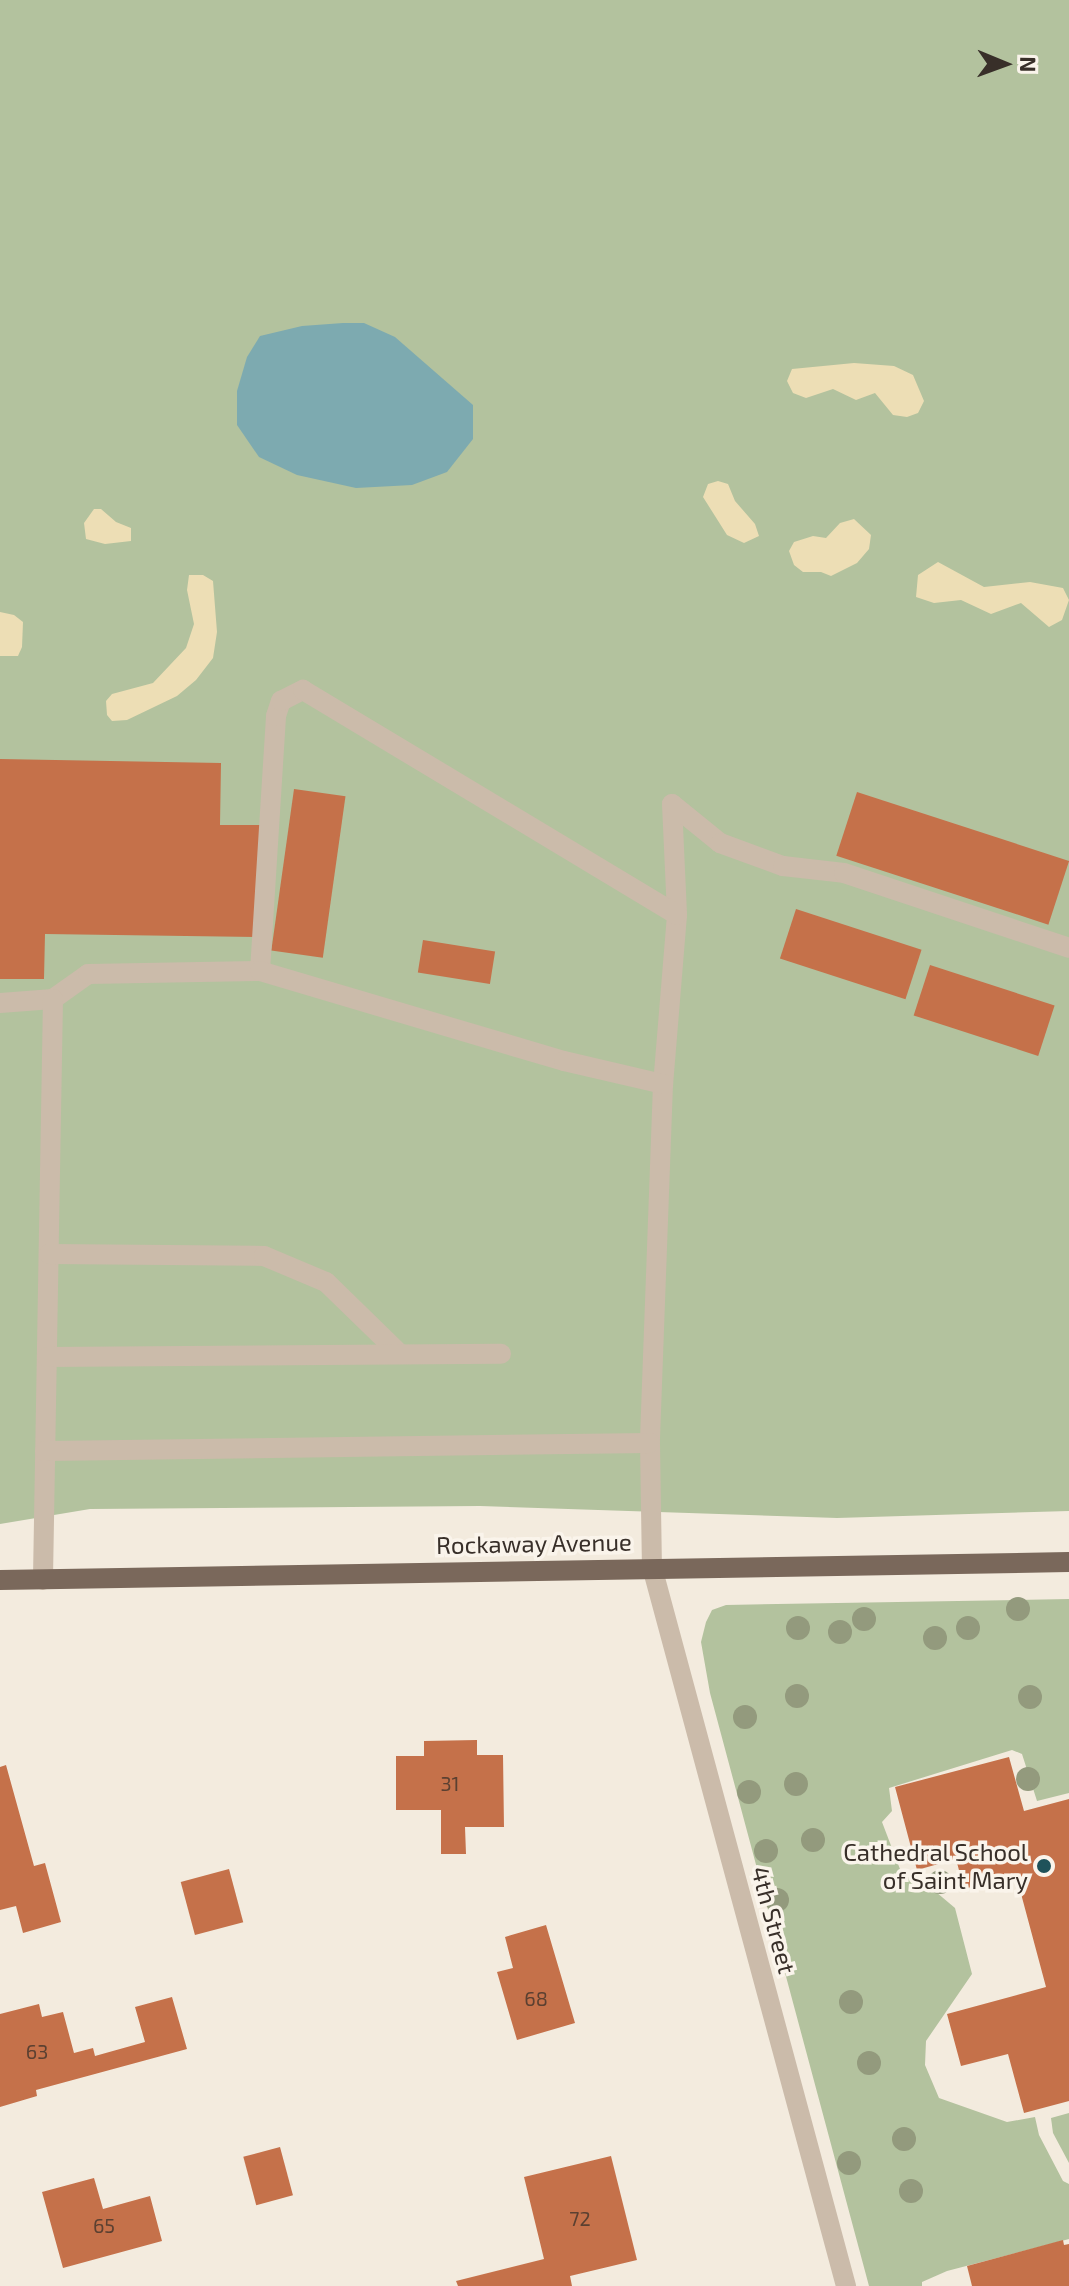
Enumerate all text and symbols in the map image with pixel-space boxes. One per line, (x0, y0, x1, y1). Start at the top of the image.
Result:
north arrow (965, 24, 1045, 104)
text: N (1016, 56, 1042, 73)
street label: Rockaway Avenue (435, 1527, 633, 1559)
house number: 31 (440, 1771, 460, 1795)
place label: Cathedral School of Saint Mary (843, 1838, 1028, 1894)
marker: Cathedral School of Saint Mary (1035, 1857, 1053, 1875)
street label: 4th Street (746, 1863, 802, 1977)
house number: 68 (524, 1986, 548, 2010)
house number: 63 (26, 2039, 48, 2063)
house number: 72 (569, 2206, 591, 2230)
house number: 65 (93, 2213, 115, 2237)

